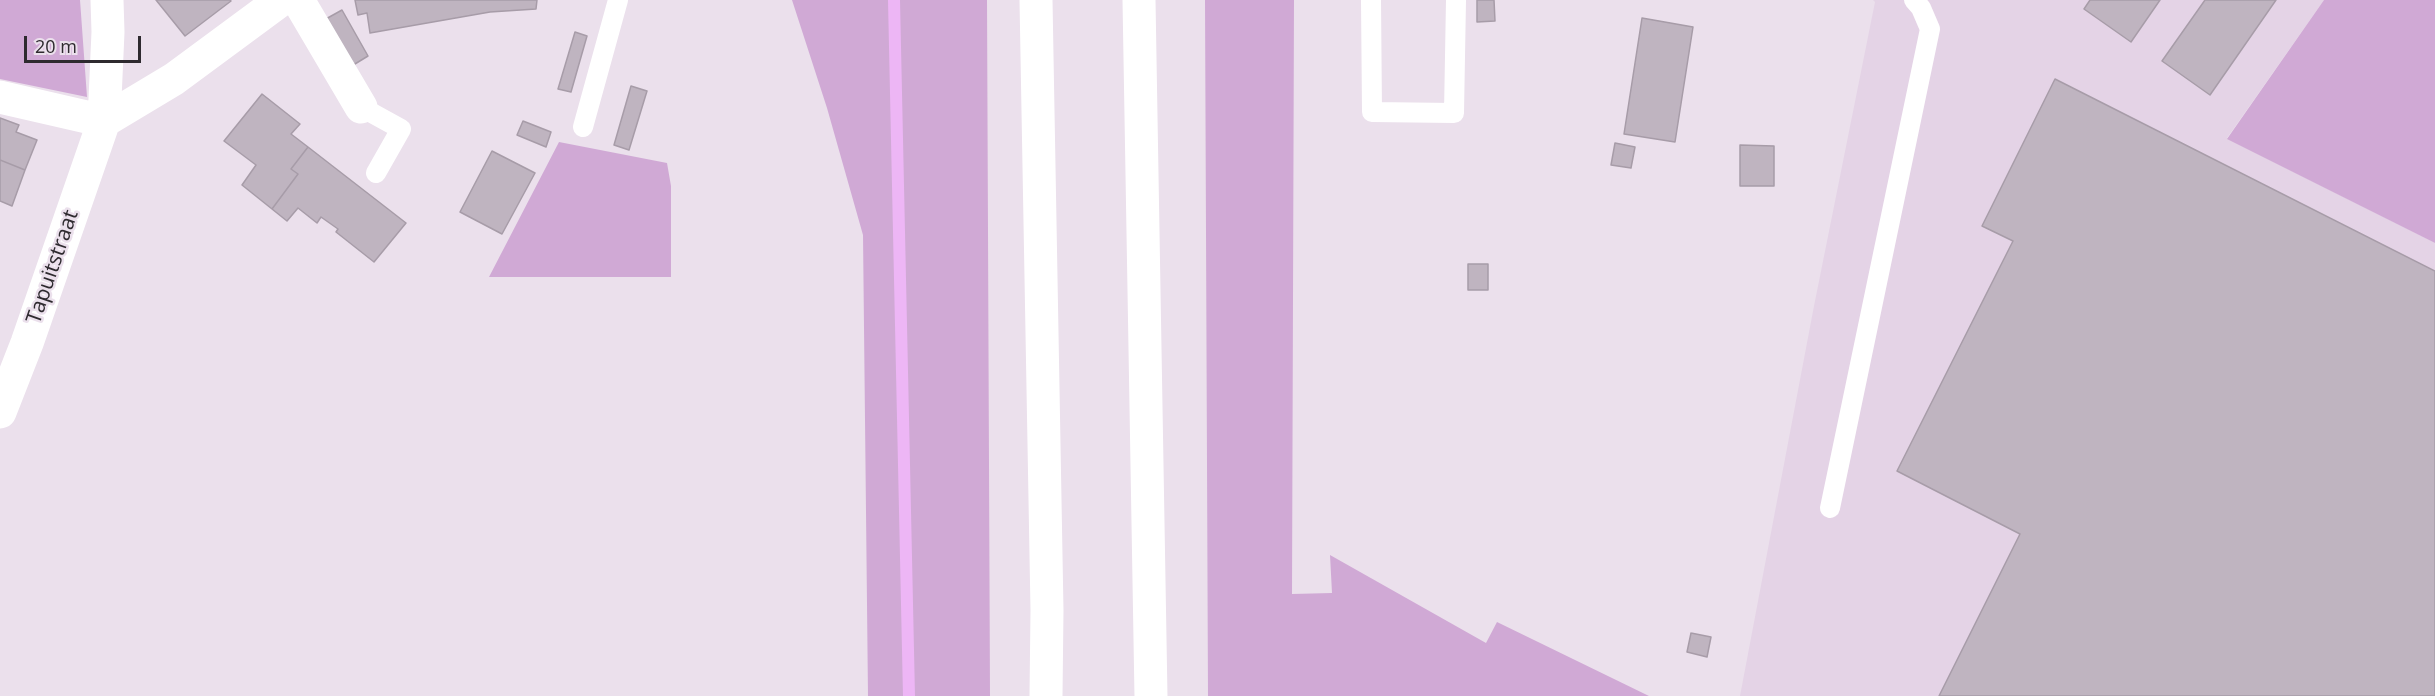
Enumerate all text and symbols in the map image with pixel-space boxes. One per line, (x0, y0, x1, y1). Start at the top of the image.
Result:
scale bar (27, 24, 144, 62)
text: 20 m (35, 34, 77, 58)
street label: Tapuitstraat (22, 207, 84, 327)

